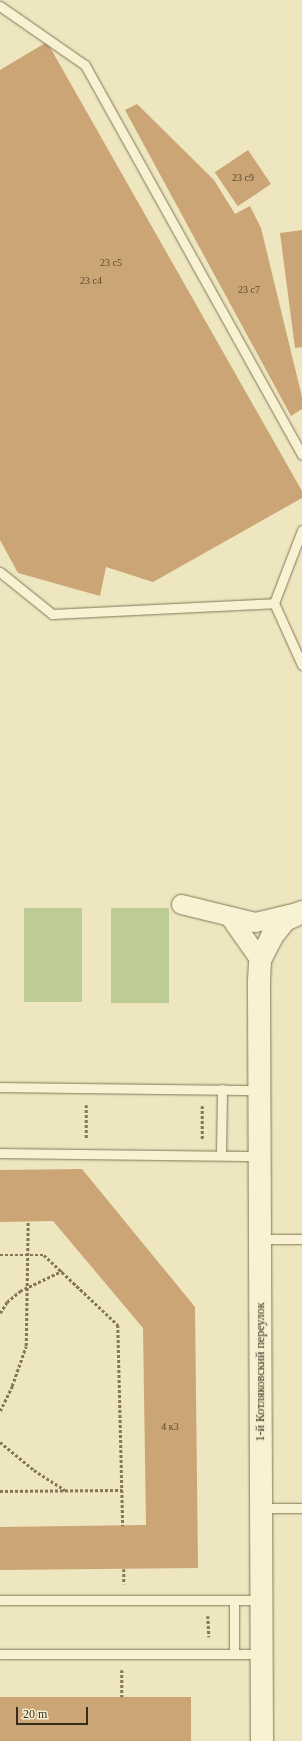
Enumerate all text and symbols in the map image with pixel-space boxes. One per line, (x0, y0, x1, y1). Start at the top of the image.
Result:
house number: 23 с9 (232, 172, 254, 184)
house number: 23 с5 (100, 257, 122, 269)
house number: 23 с4 (80, 275, 102, 287)
house number: 23 с7 (238, 284, 260, 296)
street label: 1-й Котляковский переулок (254, 1302, 268, 1442)
house number: 4 к3 (161, 1421, 179, 1433)
scale bar (18, 1699, 90, 1725)
text: 20 m (23, 1707, 47, 1721)

